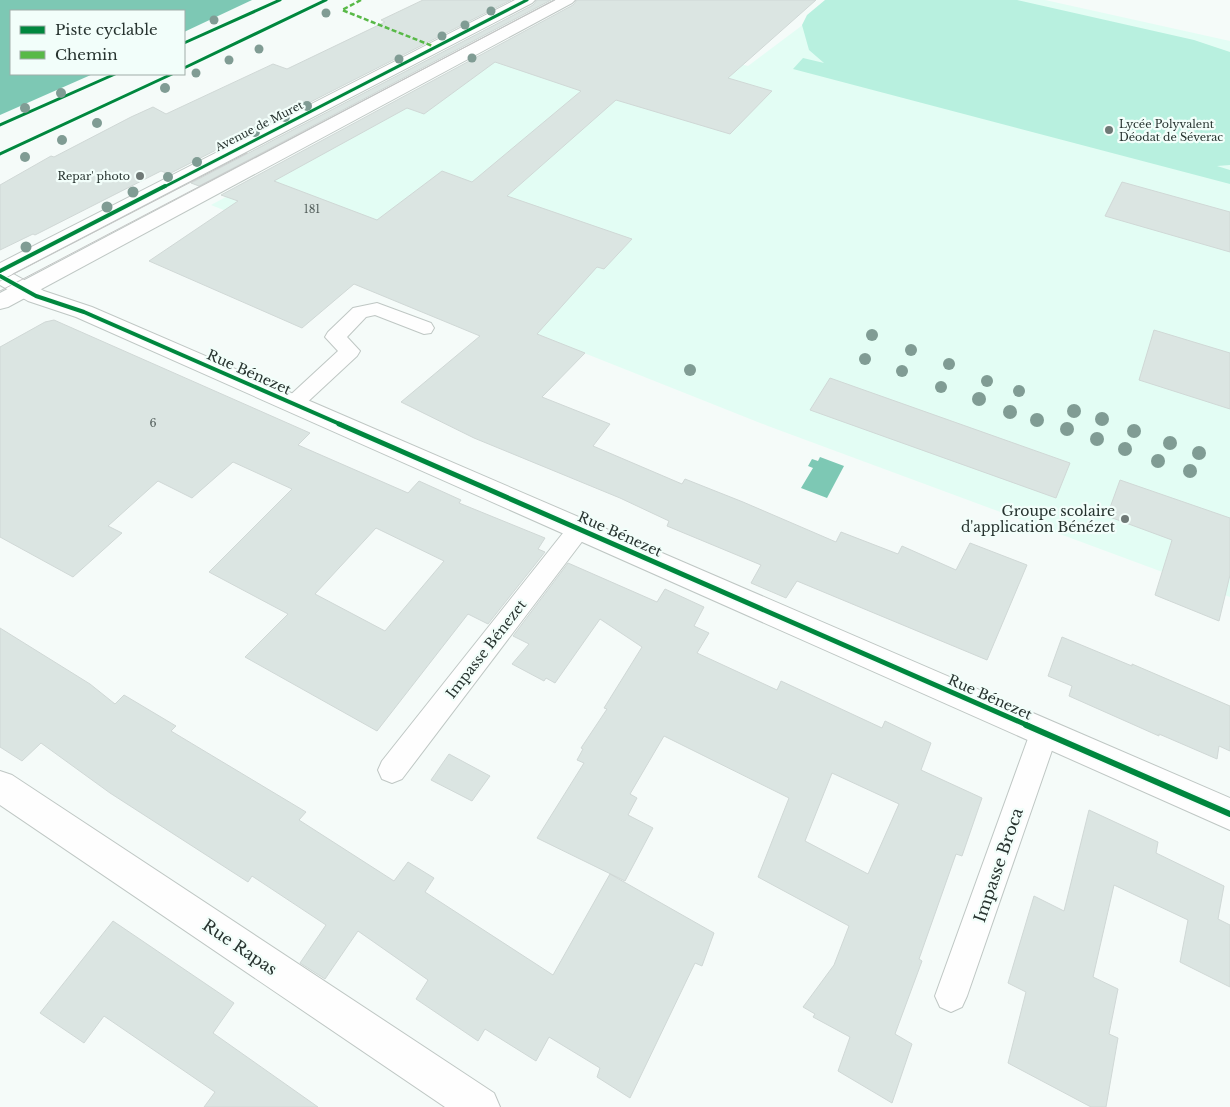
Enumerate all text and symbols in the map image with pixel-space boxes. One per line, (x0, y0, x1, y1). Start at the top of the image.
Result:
legend (10, 10, 185, 75)
text: Piste cyclable (55, 20, 158, 39)
text: Chemin (55, 45, 118, 64)
street label: Avenue de Muret (212, 97, 306, 155)
place label: Lycée Polyvalent Déodat de Séverac (1119, 117, 1223, 144)
marker: Lycée Polyvalent Déodat de Séverac (1103, 124, 1115, 136)
place label: Repar' photo (57, 169, 130, 183)
marker: Repar' photo (134, 170, 146, 182)
house number: 181 (304, 202, 320, 216)
street label: Rue Bénezet (204, 345, 294, 399)
house number: 6 (149, 416, 157, 430)
place label: Groupe scolaire d'application Bénézet (961, 502, 1116, 536)
street label: Rue Bénezet (575, 507, 665, 561)
marker: Groupe scolaire d'application Bénézet (1119, 513, 1131, 525)
street label: Impasse Bénezet (442, 595, 531, 702)
street label: Rue Bénezet (945, 670, 1035, 724)
street label: Impasse Broca (969, 805, 1027, 925)
street label: Rue Rapas (199, 915, 281, 979)

